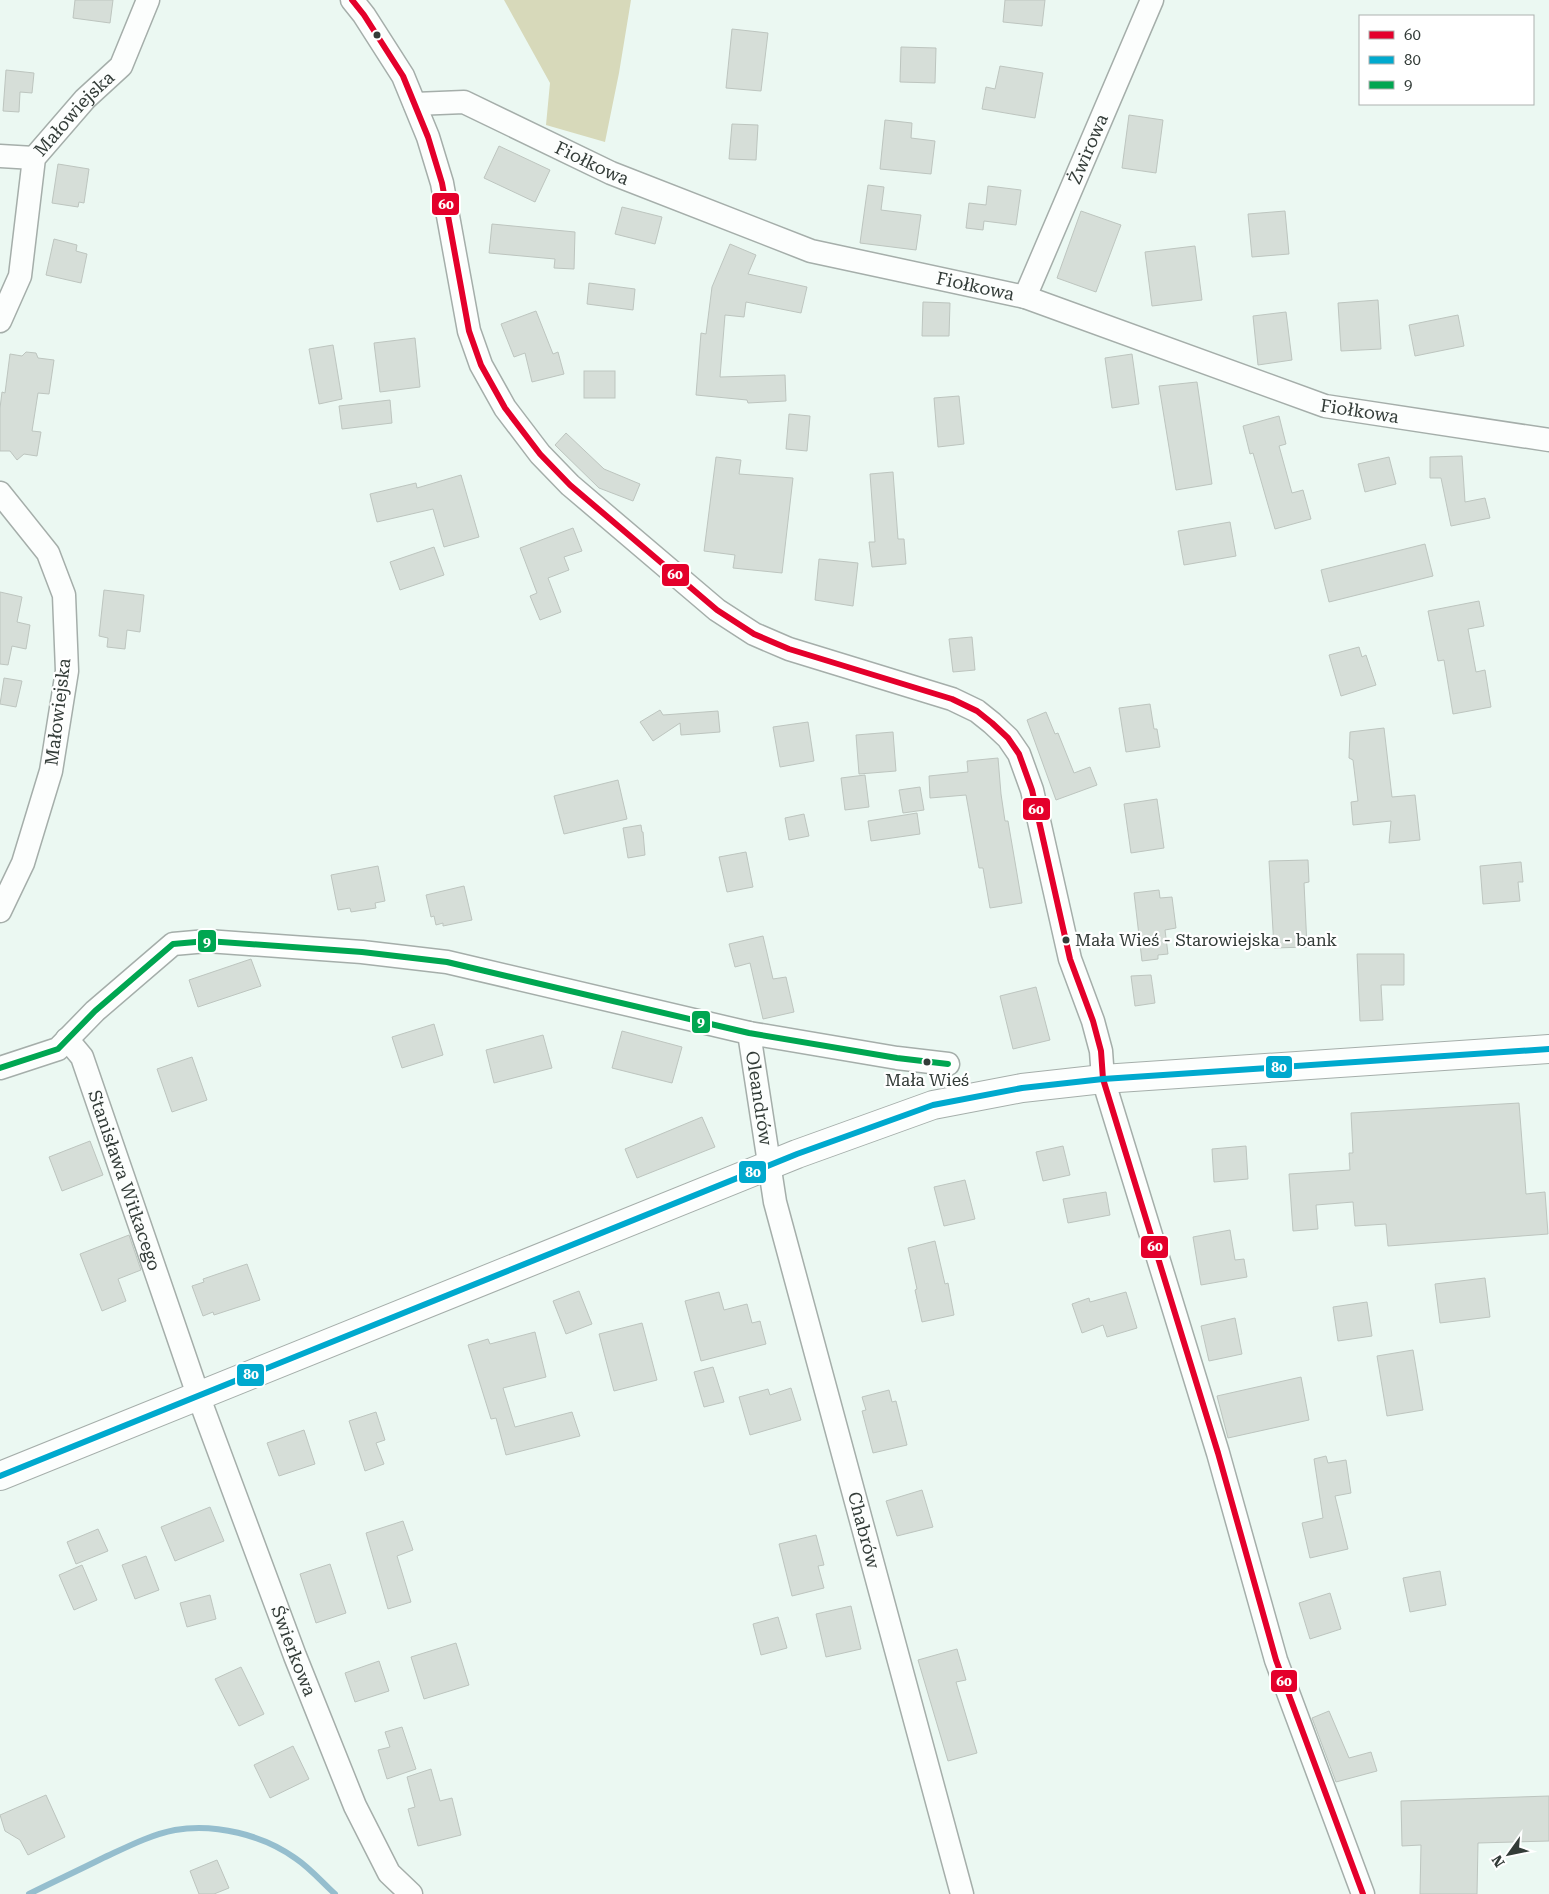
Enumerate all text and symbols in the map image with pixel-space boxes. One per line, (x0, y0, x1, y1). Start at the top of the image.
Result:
legend (1359, 15, 1534, 105)
text: 60 (1404, 26, 1421, 44)
unlabelled marker (372, 30, 382, 40)
text: 80 (1404, 51, 1421, 69)
street label: Małowiejska (29, 66, 118, 160)
text: 9 (1404, 76, 1412, 94)
street label: Żwirowa (1064, 110, 1112, 187)
street label: Fiołkowa (552, 137, 632, 189)
line badge: 60 (431, 192, 460, 216)
text: 60 (438, 196, 454, 212)
street label: Fiołkowa (934, 267, 1017, 304)
street label: Fiołkowa (1319, 394, 1401, 427)
line badge: 60 (661, 563, 690, 587)
text: 60 (667, 566, 683, 582)
street label: Małowiejska (40, 657, 75, 767)
line badge: 60 (1022, 797, 1051, 821)
text: 60 (1028, 801, 1044, 817)
line badge: 9 (197, 929, 217, 953)
place label: Mała Wieś - Starowiejska - bank (1075, 930, 1337, 950)
text: 9 (203, 933, 211, 949)
marker: Mała Wieś - Starowiejska - bank (1061, 935, 1071, 945)
line badge: 9 (691, 1010, 711, 1034)
text: 9 (697, 1013, 705, 1029)
street label: Oleandrów (742, 1049, 777, 1147)
line badge: 80 (1265, 1055, 1293, 1079)
marker: Mała Wieś (922, 1057, 932, 1067)
text: 80 (1271, 1059, 1287, 1075)
place label: Mała Wieś (885, 1070, 969, 1090)
street label: Stanisława Witkacego (84, 1087, 166, 1273)
line badge: 80 (738, 1160, 767, 1184)
text: 80 (745, 1164, 761, 1180)
line badge: 60 (1140, 1235, 1169, 1259)
text: 60 (1147, 1238, 1163, 1254)
line badge: 80 (236, 1363, 265, 1387)
text: 80 (243, 1366, 259, 1382)
street label: Chabrów (844, 1489, 885, 1571)
street label: Świerkowa (267, 1603, 321, 1699)
line badge: 60 (1270, 1669, 1298, 1693)
text: 60 (1276, 1673, 1292, 1689)
north arrow (1484, 1829, 1534, 1879)
text: N (1488, 1852, 1508, 1870)

